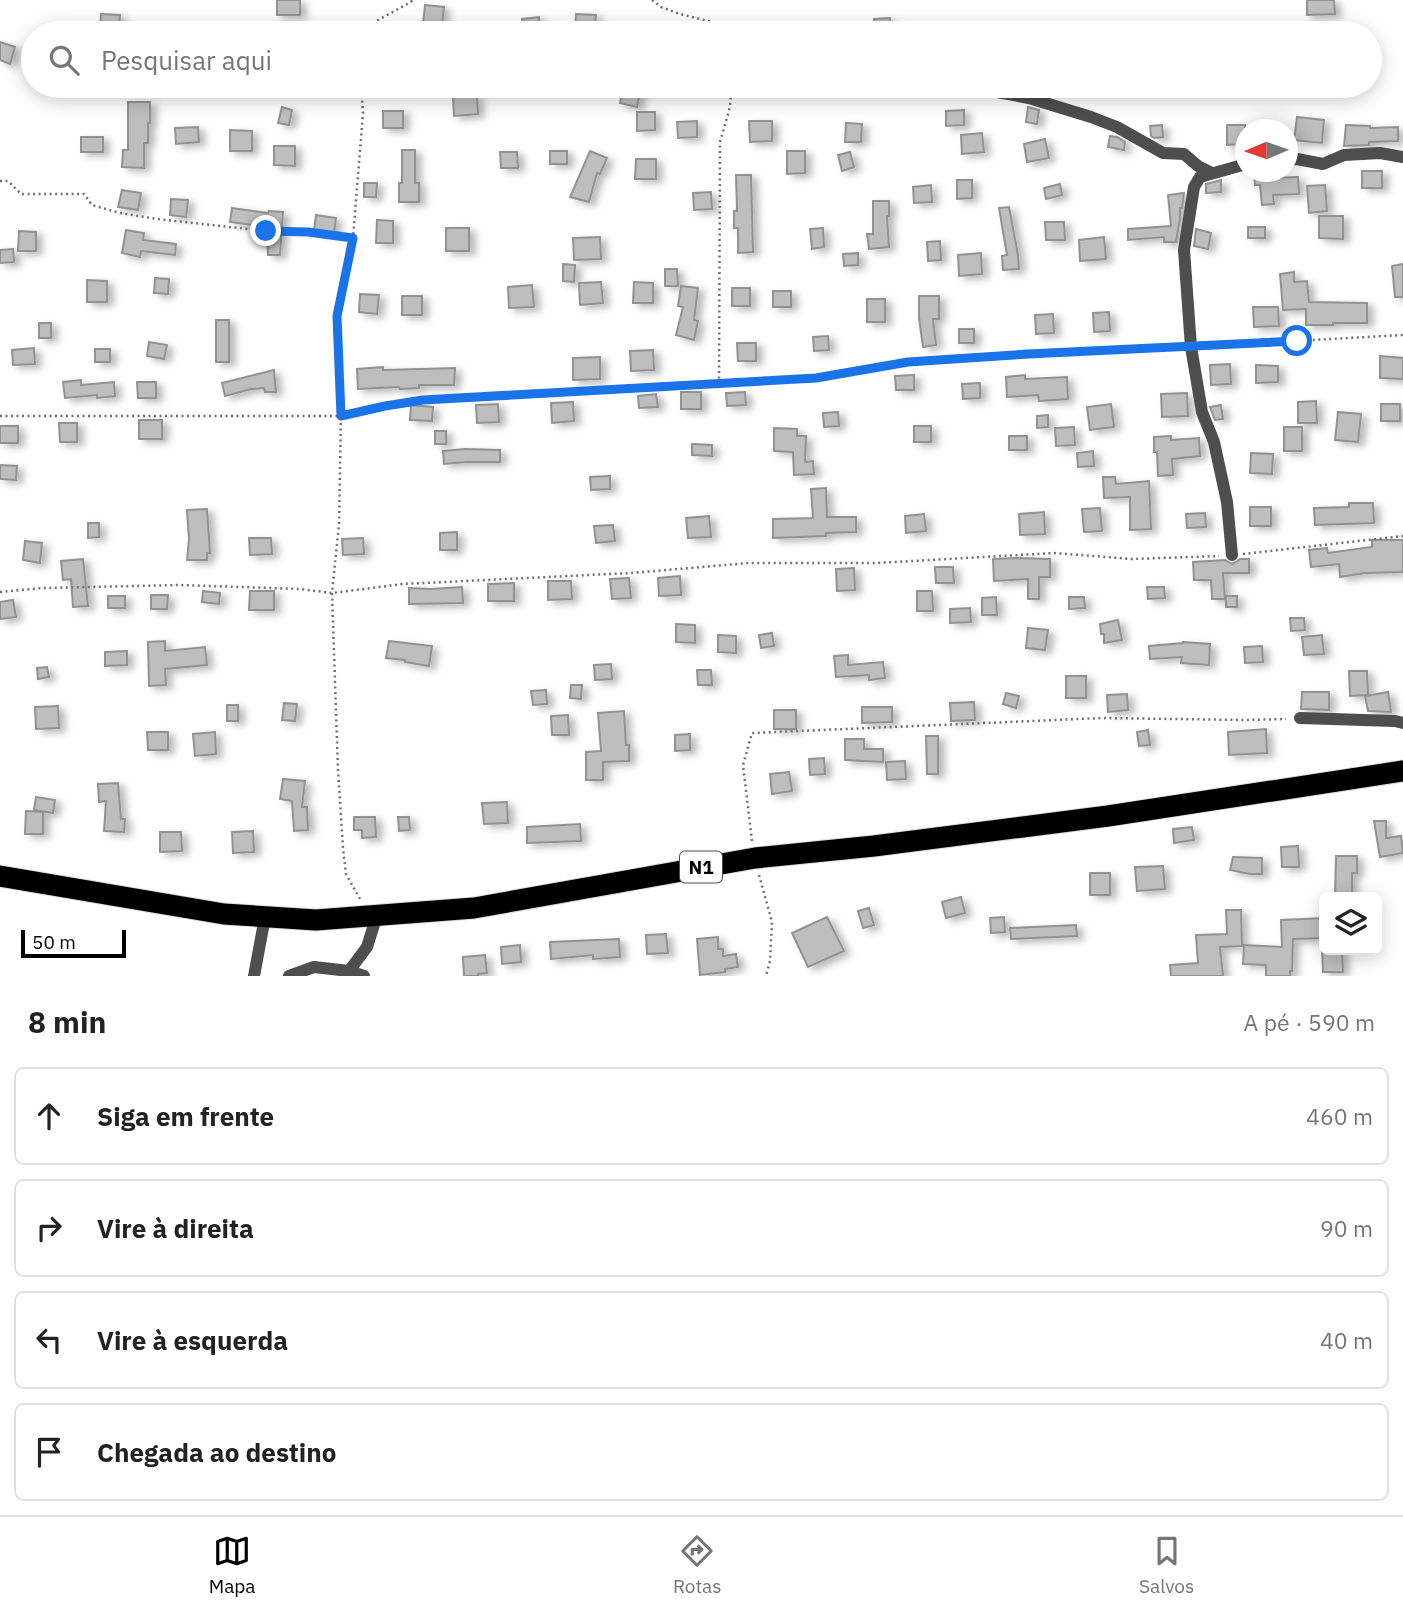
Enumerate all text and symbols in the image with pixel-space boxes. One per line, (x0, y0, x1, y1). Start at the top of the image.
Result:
search box (21, 21, 1382, 98)
icon: search (45, 41, 83, 79)
text: Pesquisar aqui (101, 43, 272, 77)
north arrow (1235, 119, 1298, 182)
route end (250, 215, 281, 246)
route start (1281, 325, 1312, 356)
road number: N1 (680, 852, 722, 882)
map controls (1319, 892, 1382, 955)
button: layers (1319, 892, 1382, 955)
scale bar (21, 927, 126, 959)
text: 50 m (32, 930, 76, 954)
text: 8 min (28, 1002, 106, 1041)
text: A pé · 590 m (1244, 1007, 1375, 1037)
icon: ahead (30, 1097, 68, 1135)
text: Siga em frente (97, 1099, 274, 1133)
text: 460 m (1306, 1101, 1373, 1131)
icon: right (30, 1209, 68, 1247)
text: Vire à direita (97, 1211, 254, 1245)
text: 90 m (1320, 1213, 1373, 1243)
icon: left (30, 1321, 68, 1359)
text: Vire à esquerda (97, 1323, 288, 1357)
text: 40 m (1320, 1325, 1373, 1355)
icon: arrive (30, 1433, 68, 1471)
text: Chegada ao destino (97, 1435, 336, 1469)
tab: Mapa (209, 1532, 255, 1598)
tab: Rotas (673, 1532, 722, 1598)
tab: Salvos (1139, 1532, 1194, 1598)

